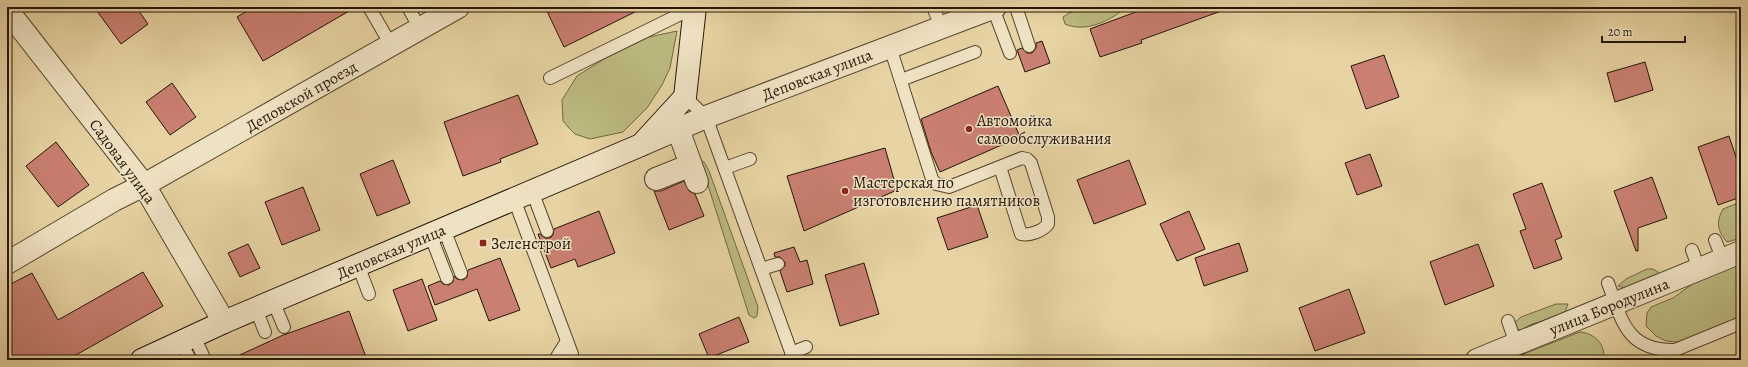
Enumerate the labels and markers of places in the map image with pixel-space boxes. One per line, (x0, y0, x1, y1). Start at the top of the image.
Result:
place label: Автомойка самообслуживания (976, 110, 1112, 150)
marker: Автомойка самообслуживания (964, 124, 974, 134)
place label: Мастерская по изготовлению памятников (853, 172, 1040, 212)
marker: Мастерская по изготовлению памятников (840, 186, 850, 196)
place label: Зеленстрой (491, 233, 571, 255)
marker: Зеленстрой (478, 238, 488, 248)

